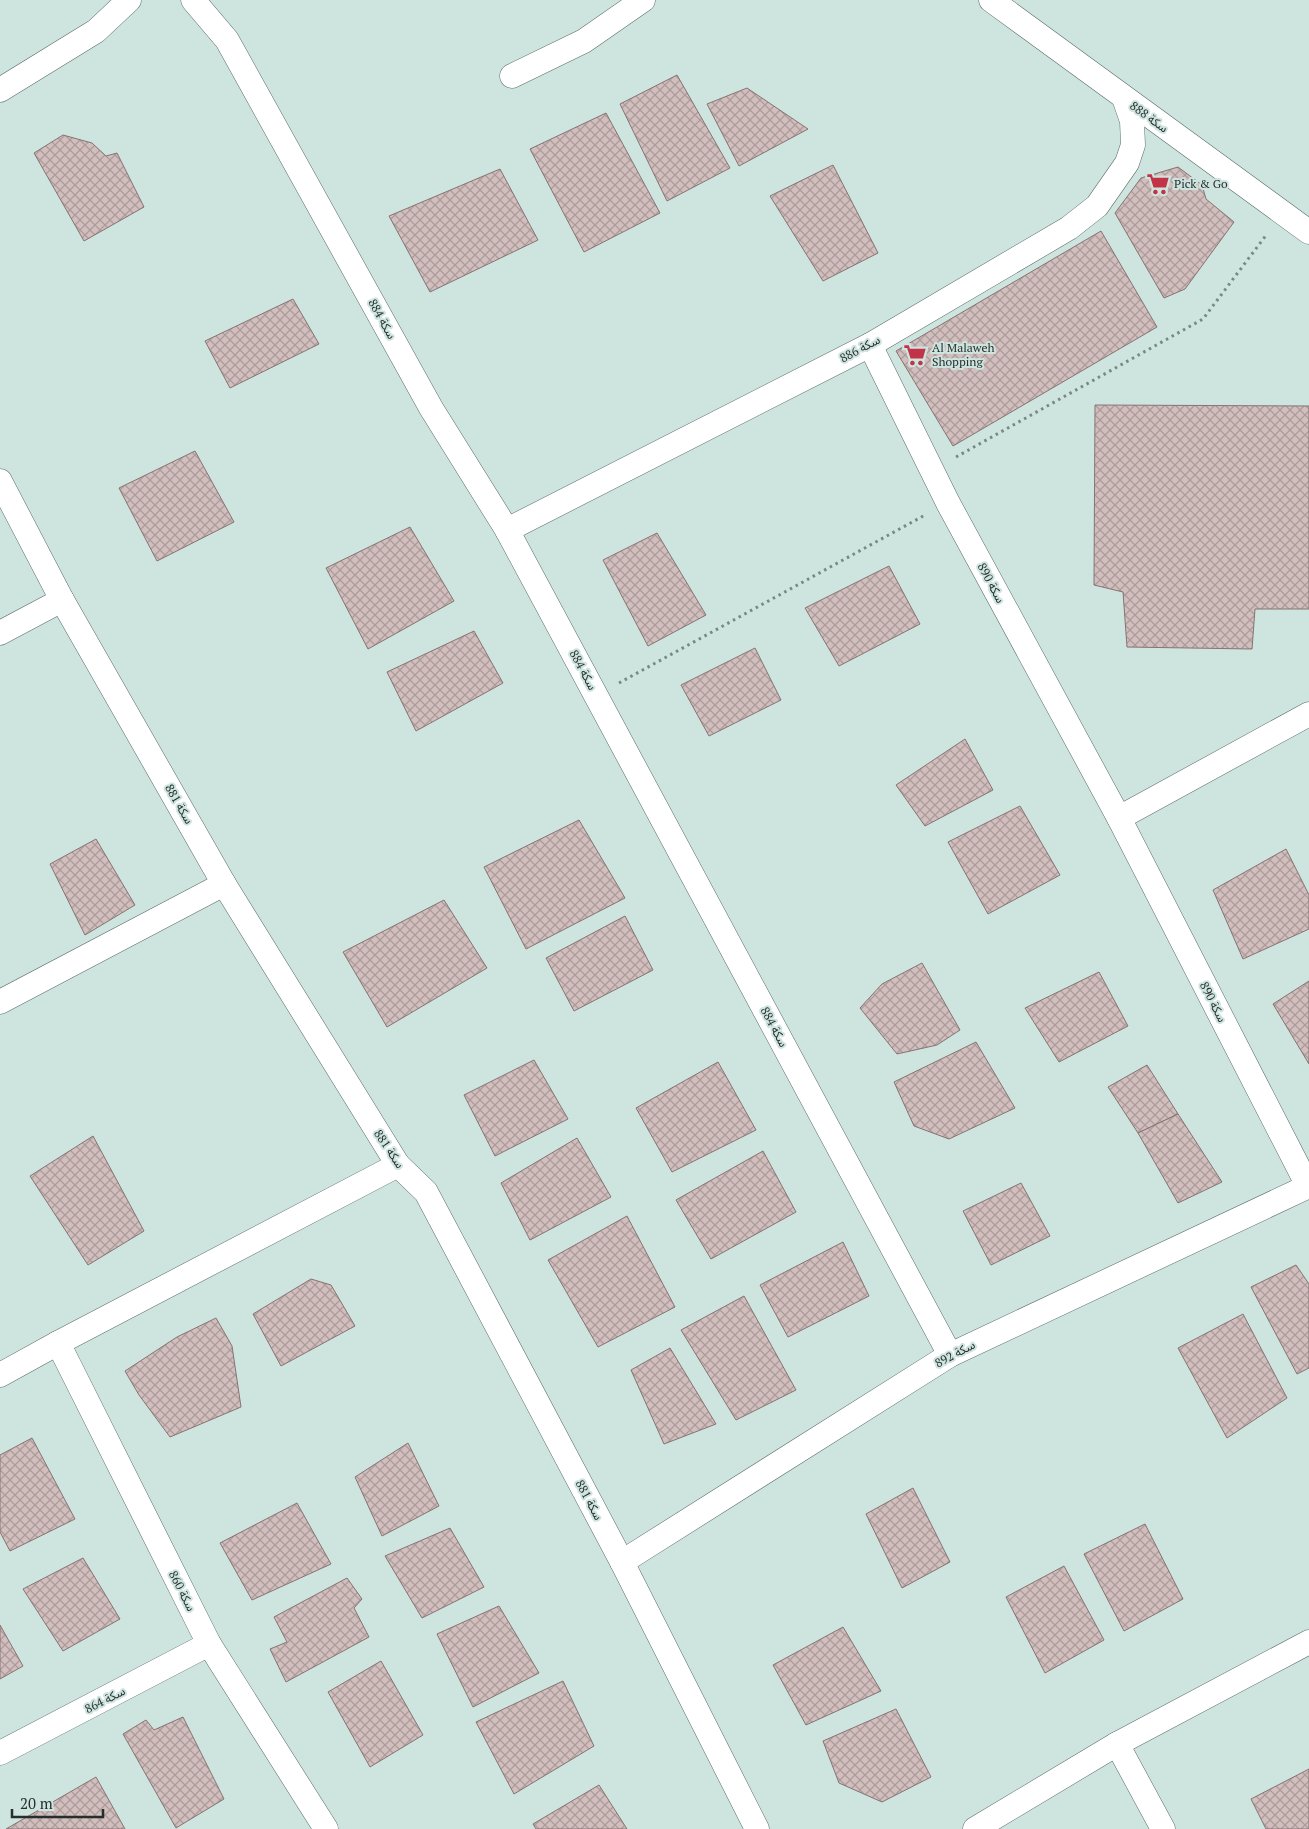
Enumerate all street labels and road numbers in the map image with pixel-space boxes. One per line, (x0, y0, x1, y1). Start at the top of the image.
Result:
street label: سكة 888 (1127, 98, 1171, 135)
street label: سكة 884 (365, 296, 400, 341)
street label: سكة 886 (837, 332, 882, 365)
street label: سكة 890 (975, 560, 1008, 605)
street label: سكة 884 (567, 647, 600, 692)
street label: سكة 881 (162, 781, 197, 826)
street label: سكة 890 (1197, 979, 1230, 1025)
street label: سكة 884 (758, 1004, 791, 1049)
street label: سكة 881 (371, 1127, 408, 1171)
street label: سكة 892 (932, 1337, 977, 1370)
street label: سكة 881 (573, 1477, 606, 1522)
street label: سكة 860 (166, 1568, 199, 1614)
street label: سكة 864 (82, 1683, 128, 1716)

